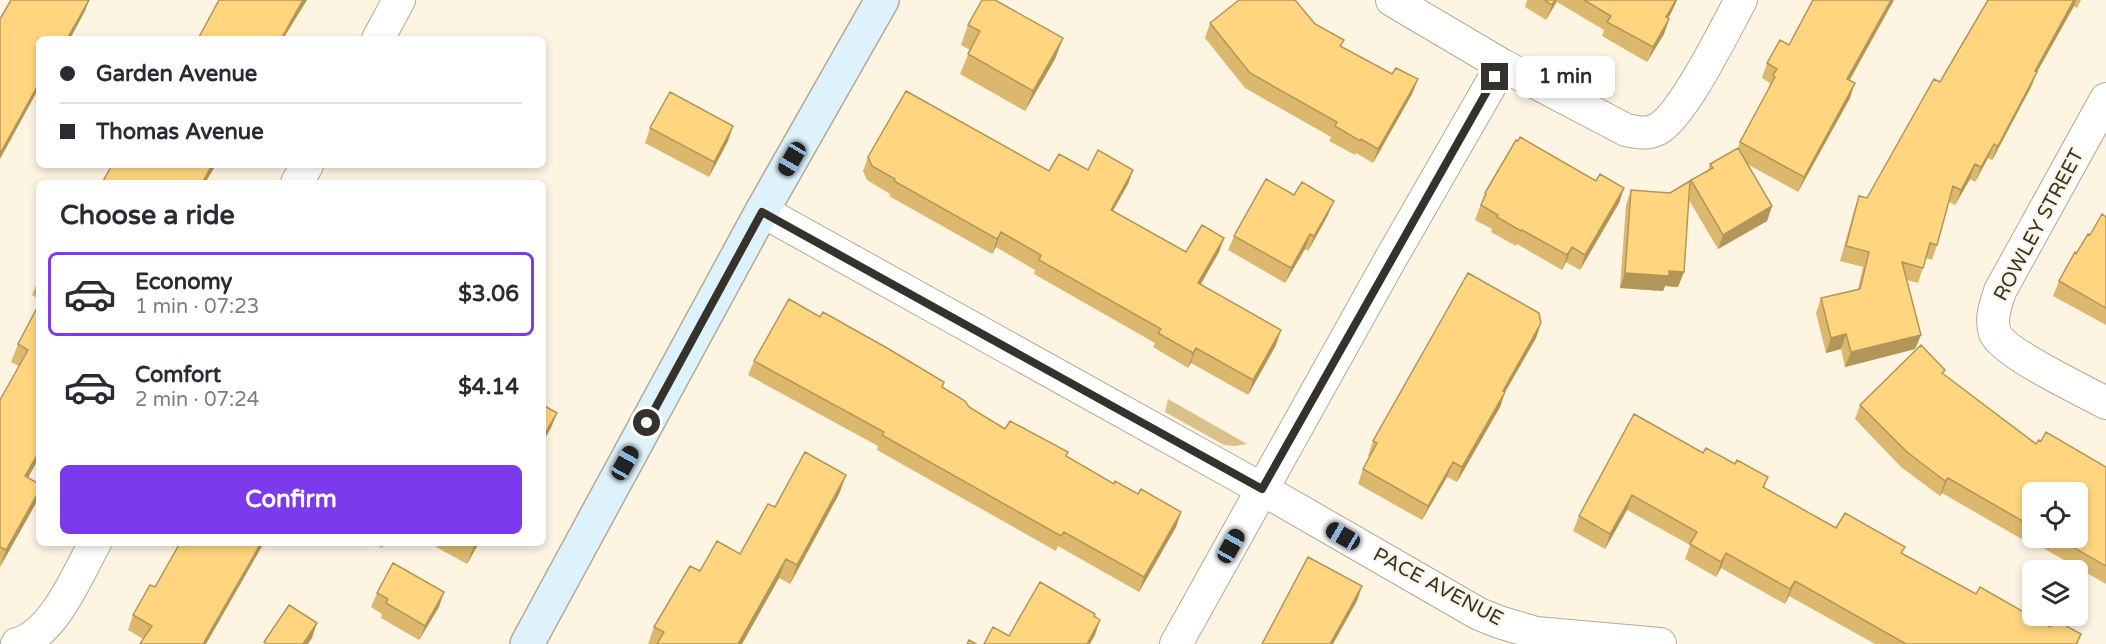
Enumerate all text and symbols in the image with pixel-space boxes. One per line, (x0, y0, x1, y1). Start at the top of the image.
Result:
callout: 1 min (1516, 56, 1615, 98)
text: Garden Avenue (96, 61, 257, 87)
route end (1481, 63, 1508, 90)
text: 1 min (1539, 65, 1592, 89)
text: Thomas Avenue (96, 119, 264, 145)
car (775, 139, 809, 179)
street label: ROWLEY STREET (1989, 145, 2089, 305)
text: Choose a ride (60, 199, 235, 232)
icon: car (63, 267, 117, 321)
text: Economy (135, 269, 232, 295)
text: $3.06 (458, 281, 519, 307)
text: 1 min · 07:23 (135, 295, 259, 319)
icon: car (63, 360, 117, 414)
text: Comfort (135, 362, 221, 388)
text: $4.14 (458, 374, 519, 400)
text: 2 min · 07:24 (135, 388, 259, 412)
route start (633, 409, 660, 436)
car (608, 443, 642, 483)
button: Confirm (60, 465, 522, 534)
map controls (2022, 482, 2088, 626)
button: locate (2022, 482, 2088, 548)
car (1323, 519, 1363, 553)
car (1214, 526, 1248, 566)
street label: PACE AVENUE (1369, 543, 1507, 631)
button: layers (2022, 560, 2088, 626)

